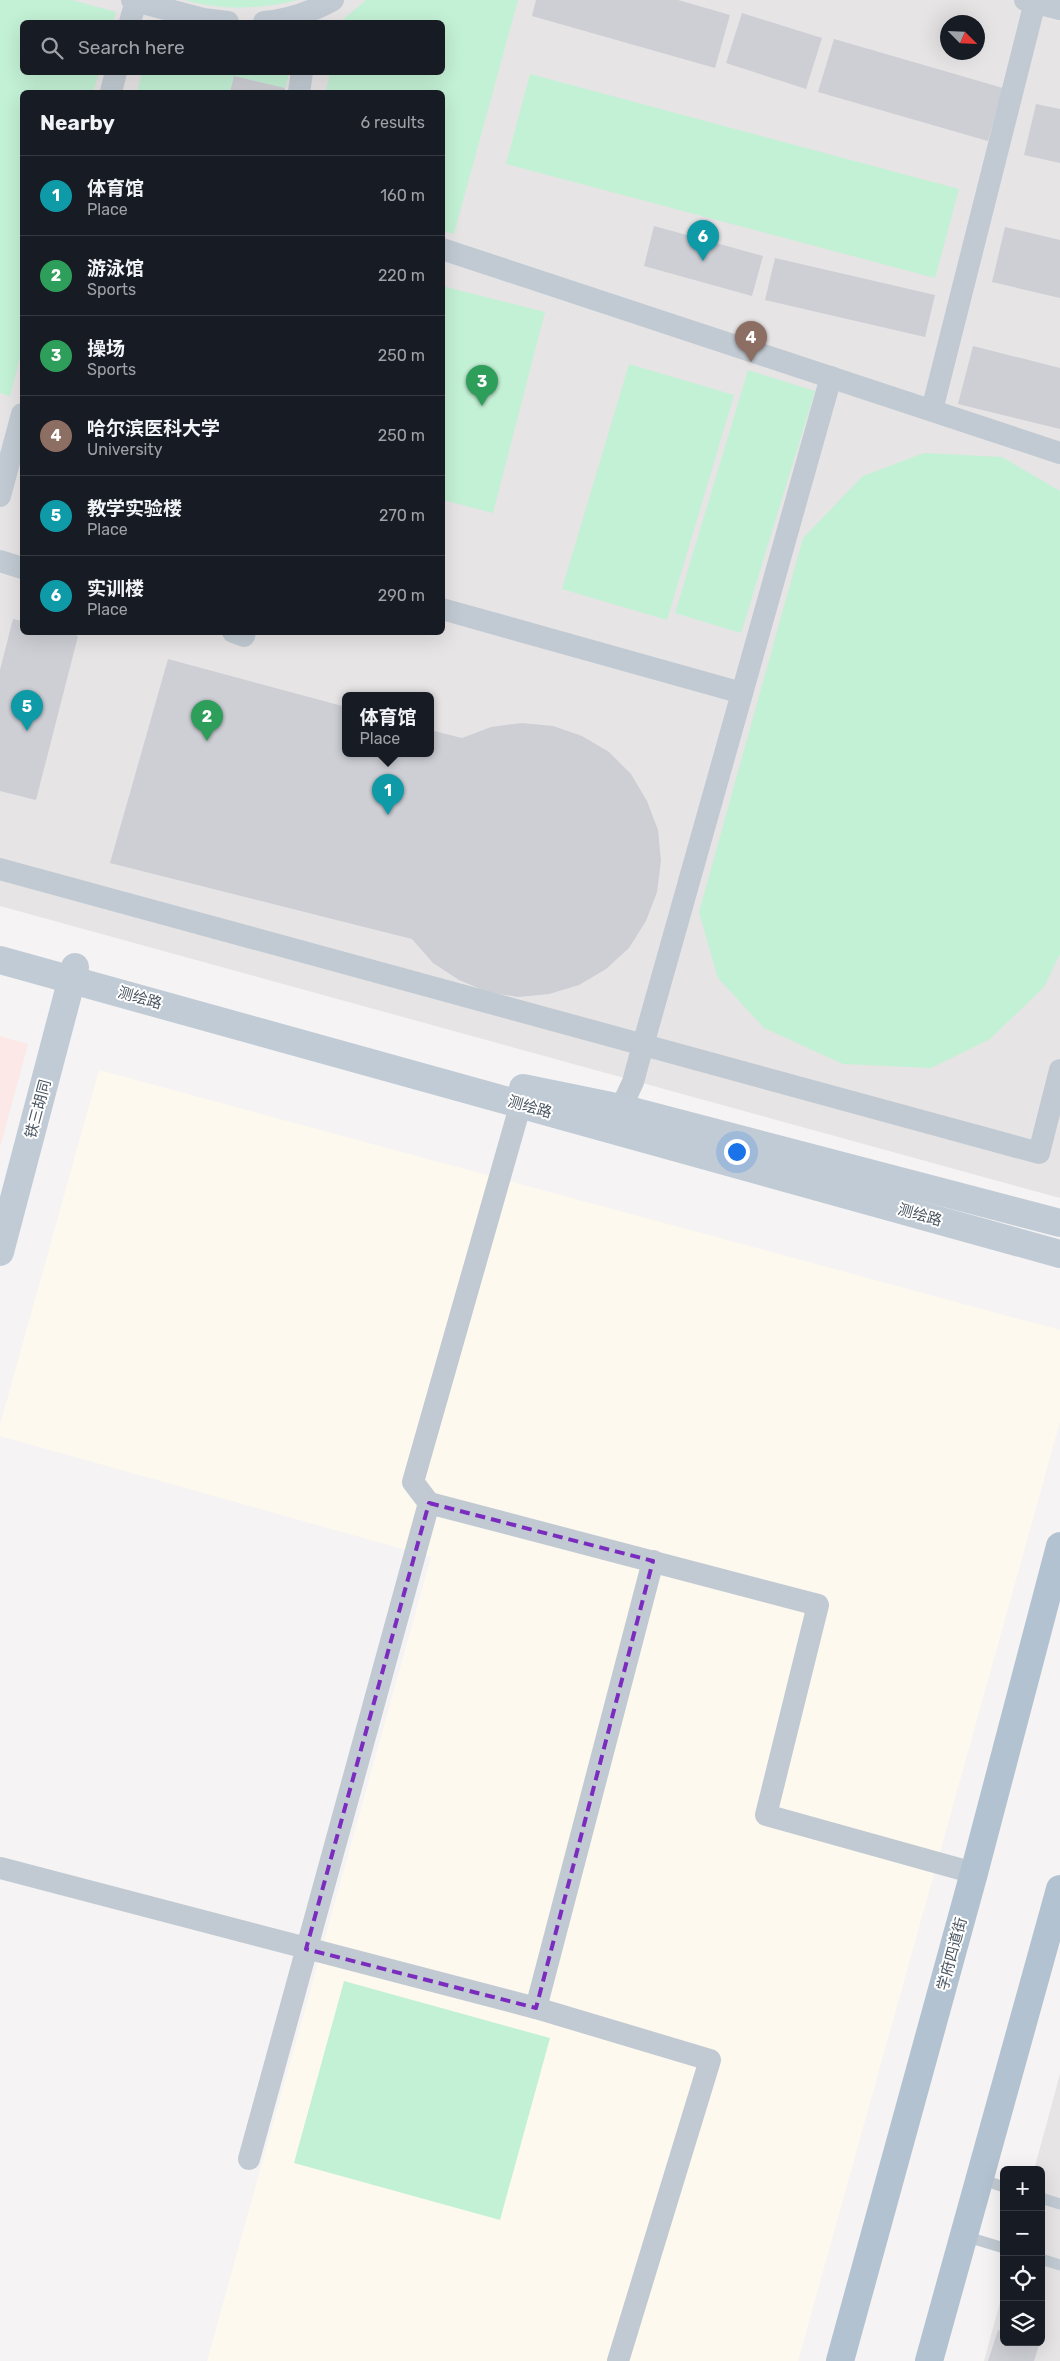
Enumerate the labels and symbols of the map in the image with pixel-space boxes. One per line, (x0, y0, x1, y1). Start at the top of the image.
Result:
north arrow (940, 15, 985, 60)
pin: 6 (687, 220, 719, 261)
pin: 4 (735, 321, 767, 362)
pin: 3 (466, 365, 498, 406)
pin: 5 (11, 690, 43, 731)
pin: 2 (191, 700, 223, 741)
pin: 1 (372, 774, 404, 815)
street label: 测绘路 (116, 983, 164, 1013)
street label: 铁三胡同 (22, 1078, 54, 1140)
street label: 测绘路 (506, 1092, 554, 1122)
your location (724, 1139, 750, 1165)
street label: 测绘路 (896, 1200, 944, 1230)
street label: 学府四道街 (934, 1915, 970, 1993)

